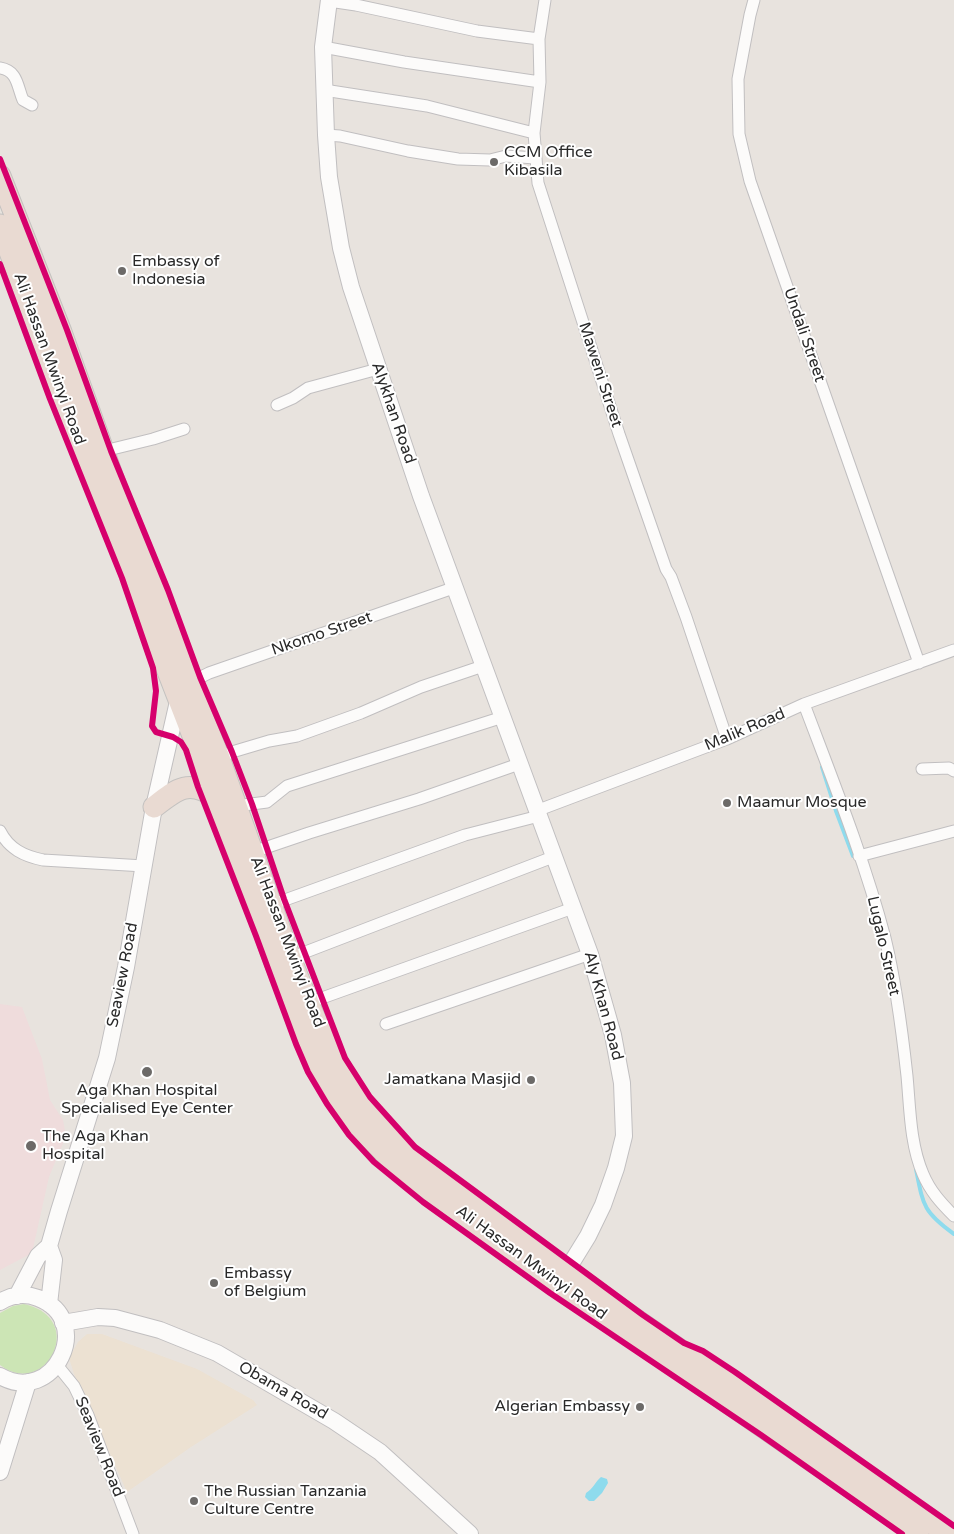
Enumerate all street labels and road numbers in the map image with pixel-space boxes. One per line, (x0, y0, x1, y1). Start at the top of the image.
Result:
street label: Ali Hassan Mwinyi Road (9, 270, 89, 448)
street label: Undali Street (779, 285, 829, 385)
street label: Maweni Street (574, 320, 626, 430)
street label: Alykhan Road (367, 360, 419, 466)
street label: Nkomo Street (269, 608, 375, 660)
street label: Malik Road (702, 704, 788, 756)
street label: Ali Hassan Mwinyi Road (245, 854, 329, 1030)
street label: Lugalo Street (862, 894, 904, 998)
street label: Seaview Road (103, 921, 143, 1029)
street label: Aly Khan Road (579, 949, 627, 1063)
street label: Ali Hassan Mwinyi Road (452, 1202, 610, 1324)
street label: Obama Road (235, 1358, 331, 1424)
street label: Seaview Road (70, 1394, 128, 1500)

